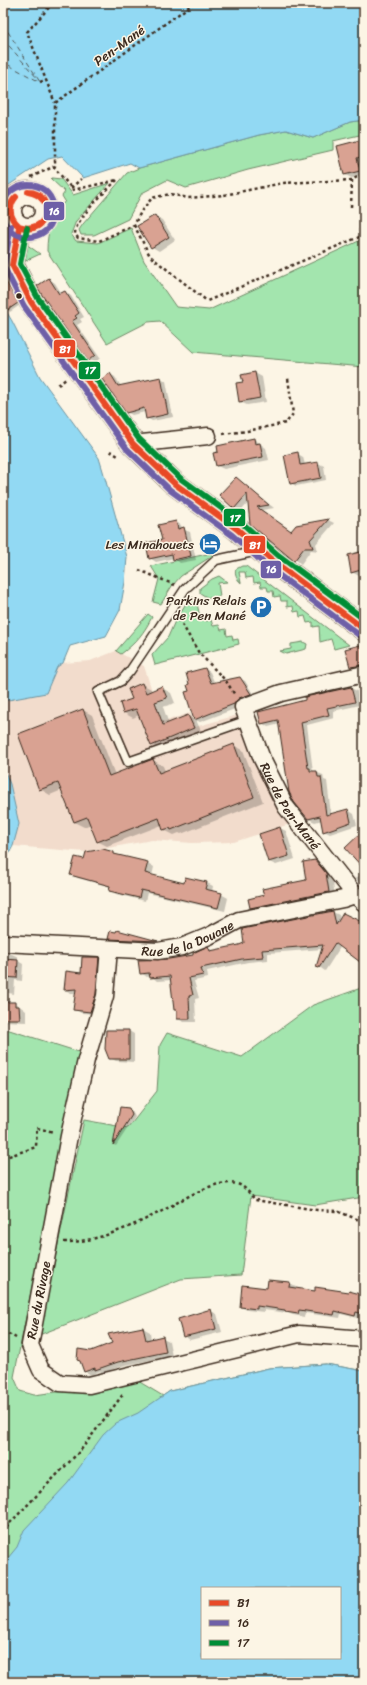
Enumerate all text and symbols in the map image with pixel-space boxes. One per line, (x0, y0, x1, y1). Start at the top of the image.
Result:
street label: Pen-Mané (89, 19, 150, 72)
line badge: 16 (43, 201, 65, 221)
text: 16 (49, 202, 59, 221)
unlabelled marker (14, 291, 24, 301)
line badge: B1 (53, 339, 76, 358)
text: B1 (59, 340, 71, 359)
line badge: 17 (78, 361, 101, 380)
text: 17 (85, 361, 97, 380)
line badge: 17 (223, 508, 246, 527)
text: 17 (230, 509, 242, 528)
hotel icon: Les Minahouets (197, 531, 223, 557)
place label: Les Minahouets (105, 533, 194, 556)
line badge: B1 (243, 535, 266, 554)
text: B1 (249, 536, 261, 555)
line badge: 16 (260, 560, 282, 579)
text: 16 (266, 560, 276, 579)
place label: Parkins Relais de Pen Mané (166, 589, 247, 627)
parking icon: Parkins Relais de Pen Mané (248, 594, 274, 620)
street label: Rue de Pen-Mané (253, 758, 327, 855)
street label: Rue de la Douane (141, 914, 238, 963)
street label: Rue du Rivage (20, 1259, 57, 1341)
legend (201, 1587, 341, 1659)
text: B1 (237, 1592, 250, 1614)
text: 16 (237, 1612, 249, 1634)
text: 17 (237, 1632, 250, 1654)

